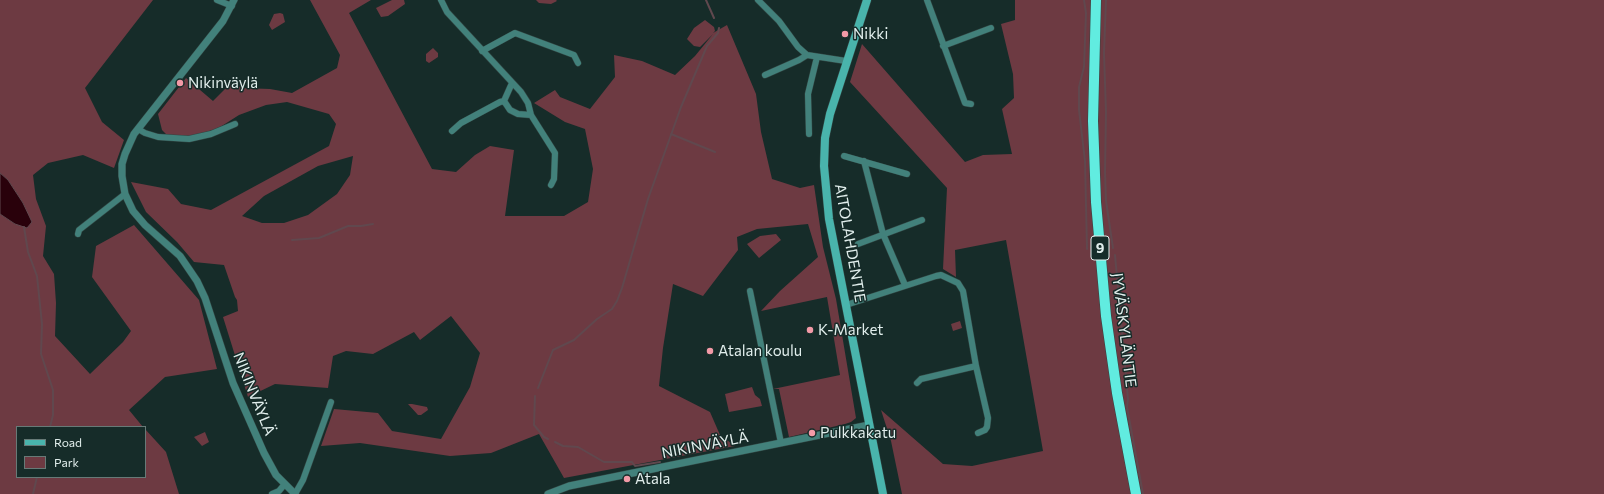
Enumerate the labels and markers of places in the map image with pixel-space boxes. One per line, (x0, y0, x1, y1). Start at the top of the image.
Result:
place label: Nikki (853, 25, 888, 43)
marker: Nikki (840, 29, 850, 39)
place label: Nikinväylä (188, 74, 258, 92)
marker: Nikinväylä (175, 78, 185, 88)
place label: K-Market (818, 321, 883, 339)
marker: K-Market (805, 325, 815, 335)
place label: Atalan koulu (718, 342, 802, 360)
marker: Atalan koulu (705, 346, 715, 356)
place label: Pulkkakatu (820, 424, 896, 442)
marker: Pulkkakatu (807, 428, 817, 438)
place label: Atala (635, 470, 670, 488)
marker: Atala (622, 474, 632, 484)

